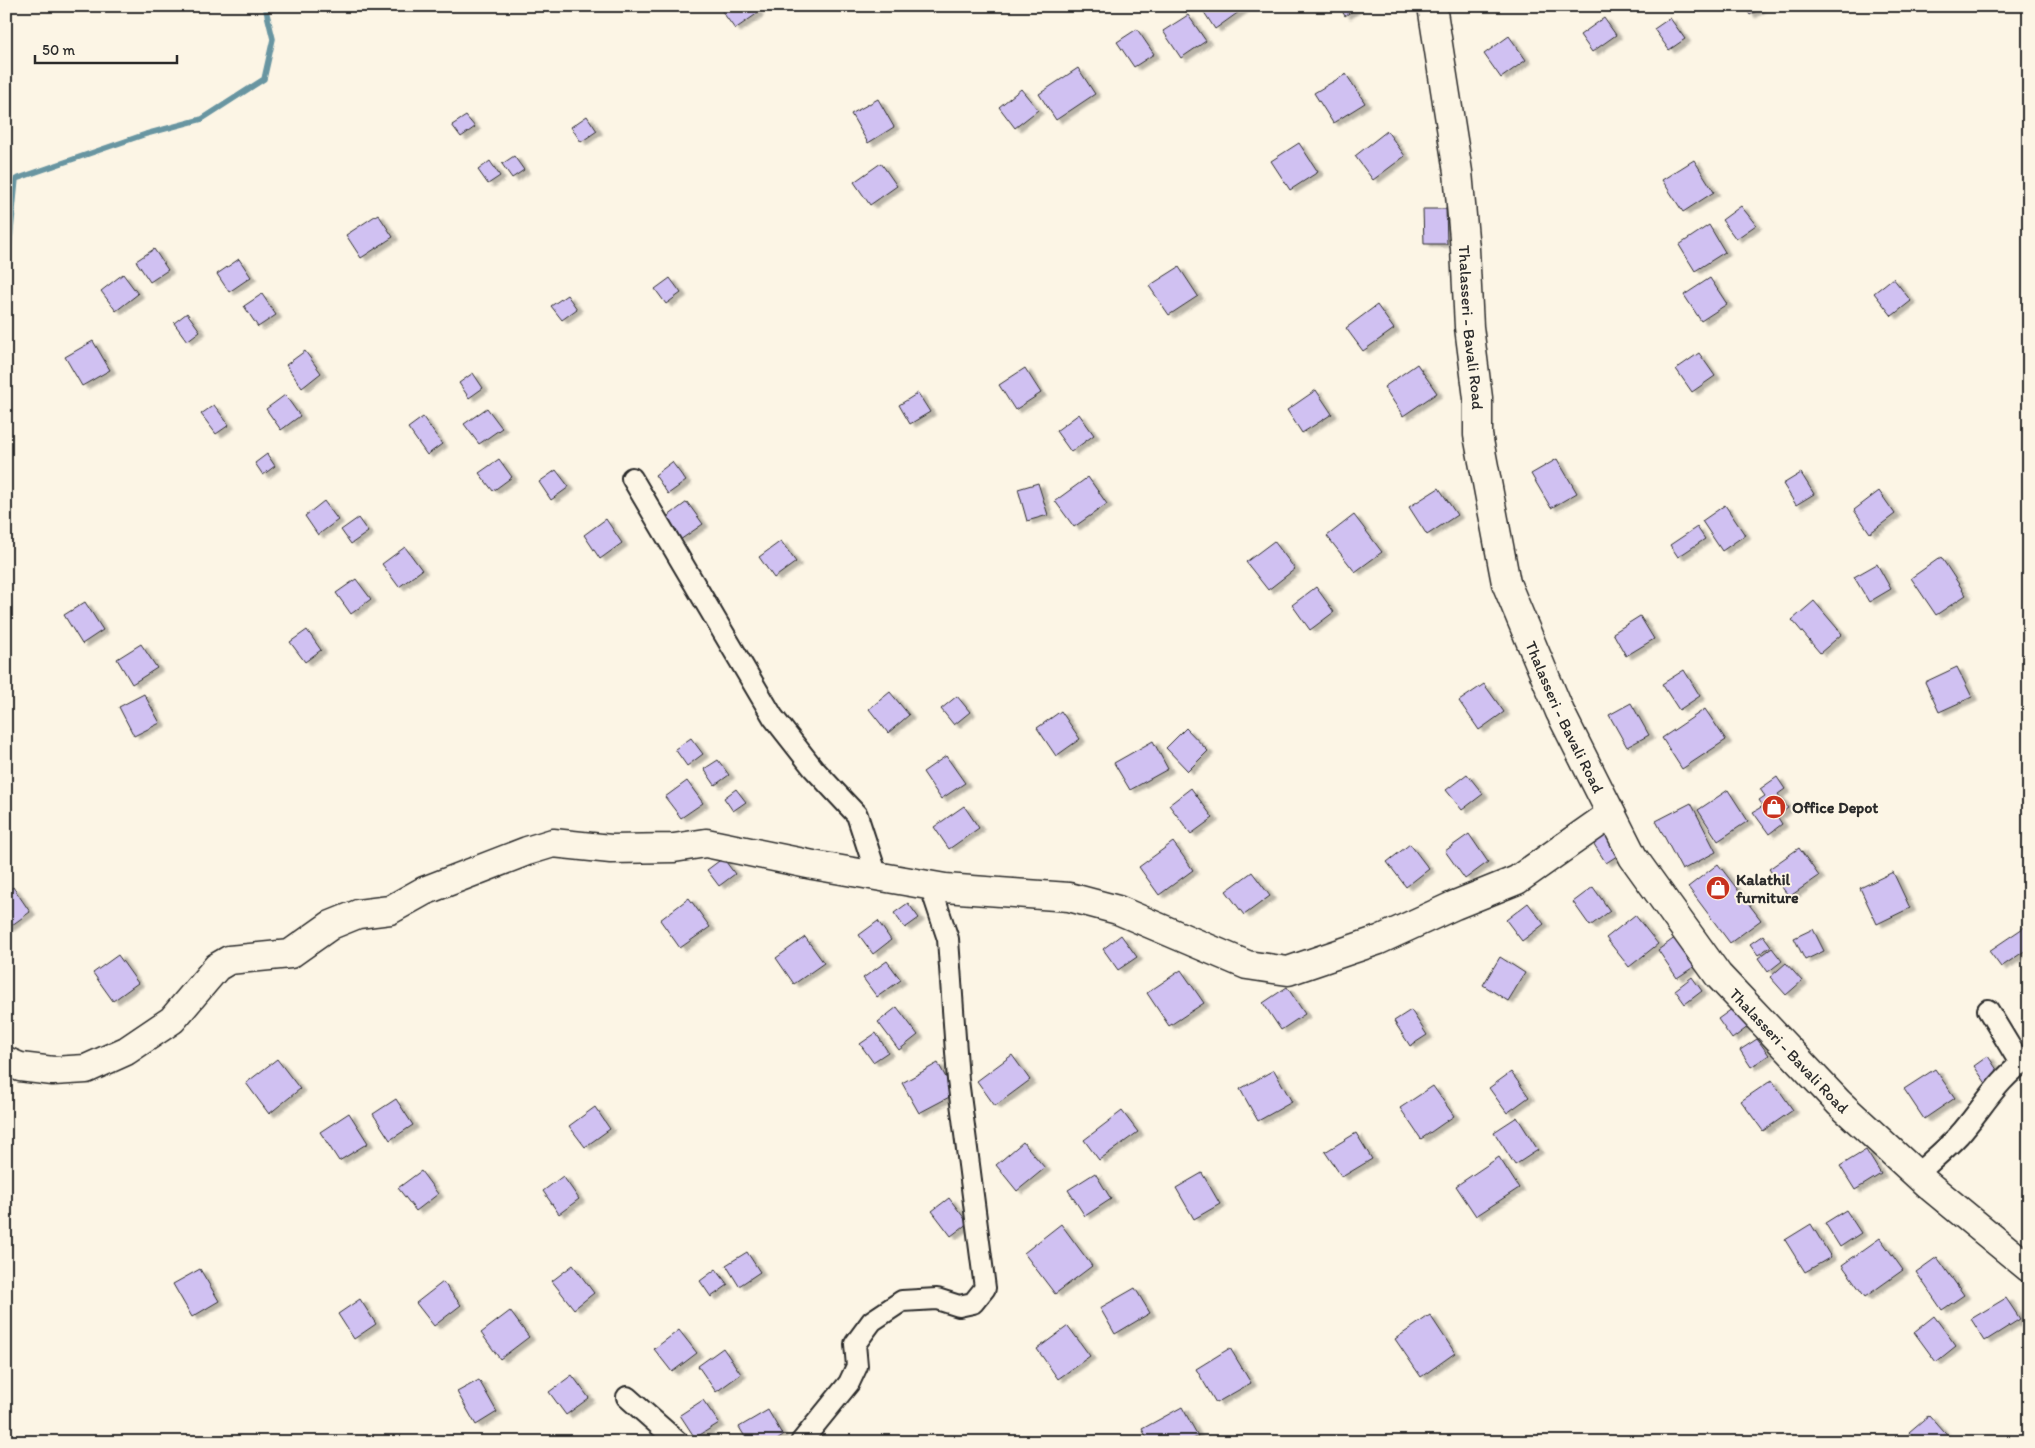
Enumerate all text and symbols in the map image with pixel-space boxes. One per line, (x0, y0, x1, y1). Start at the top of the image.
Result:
scale bar (35, 32, 178, 64)
text: 50 m (42, 41, 75, 59)
street label: Thalasseri - Bavali Road (1455, 245, 1488, 410)
street label: Thalasseri - Bavali Road (1522, 638, 1609, 796)
shop icon: Office Depot (1761, 794, 1787, 820)
place label: Office Depot (1792, 798, 1878, 818)
place label: Kalathil furniture (1736, 870, 1799, 907)
shop icon: Kalathil furniture (1705, 875, 1731, 901)
street label: Thalasseri - Bavali Road (1726, 984, 1853, 1117)

